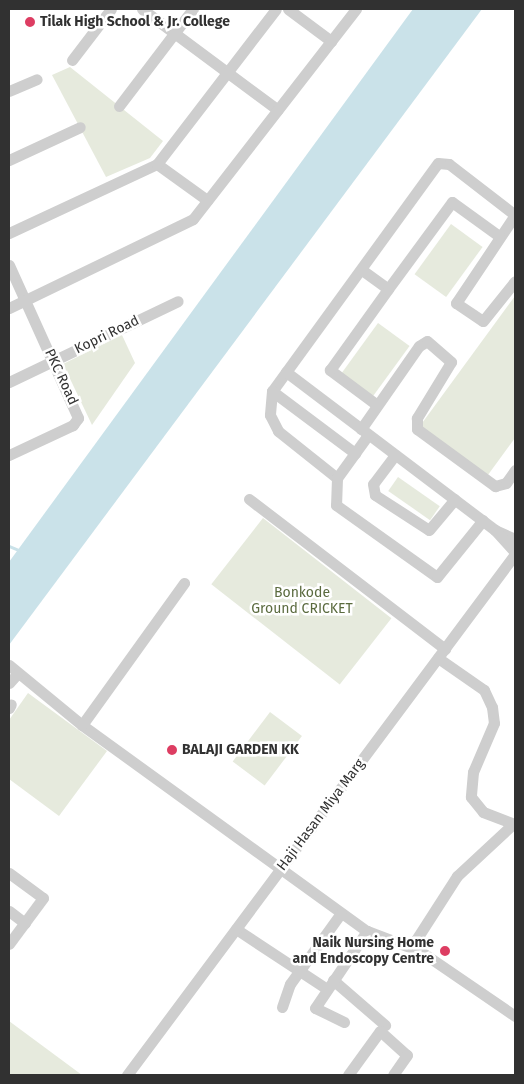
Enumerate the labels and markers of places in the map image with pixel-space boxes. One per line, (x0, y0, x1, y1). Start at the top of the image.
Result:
place label: Tilak High School & Jr. College (40, 14, 230, 30)
marker: Tilak High School & Jr. College (24, 16, 36, 28)
place label: BALAJI GARDEN KK (182, 742, 299, 758)
marker: BALAJI GARDEN KK (166, 744, 178, 756)
place label: Naik Nursing Home and Endoscopy Centre (293, 935, 434, 968)
marker: Naik Nursing Home and Endoscopy Centre (438, 944, 452, 958)

